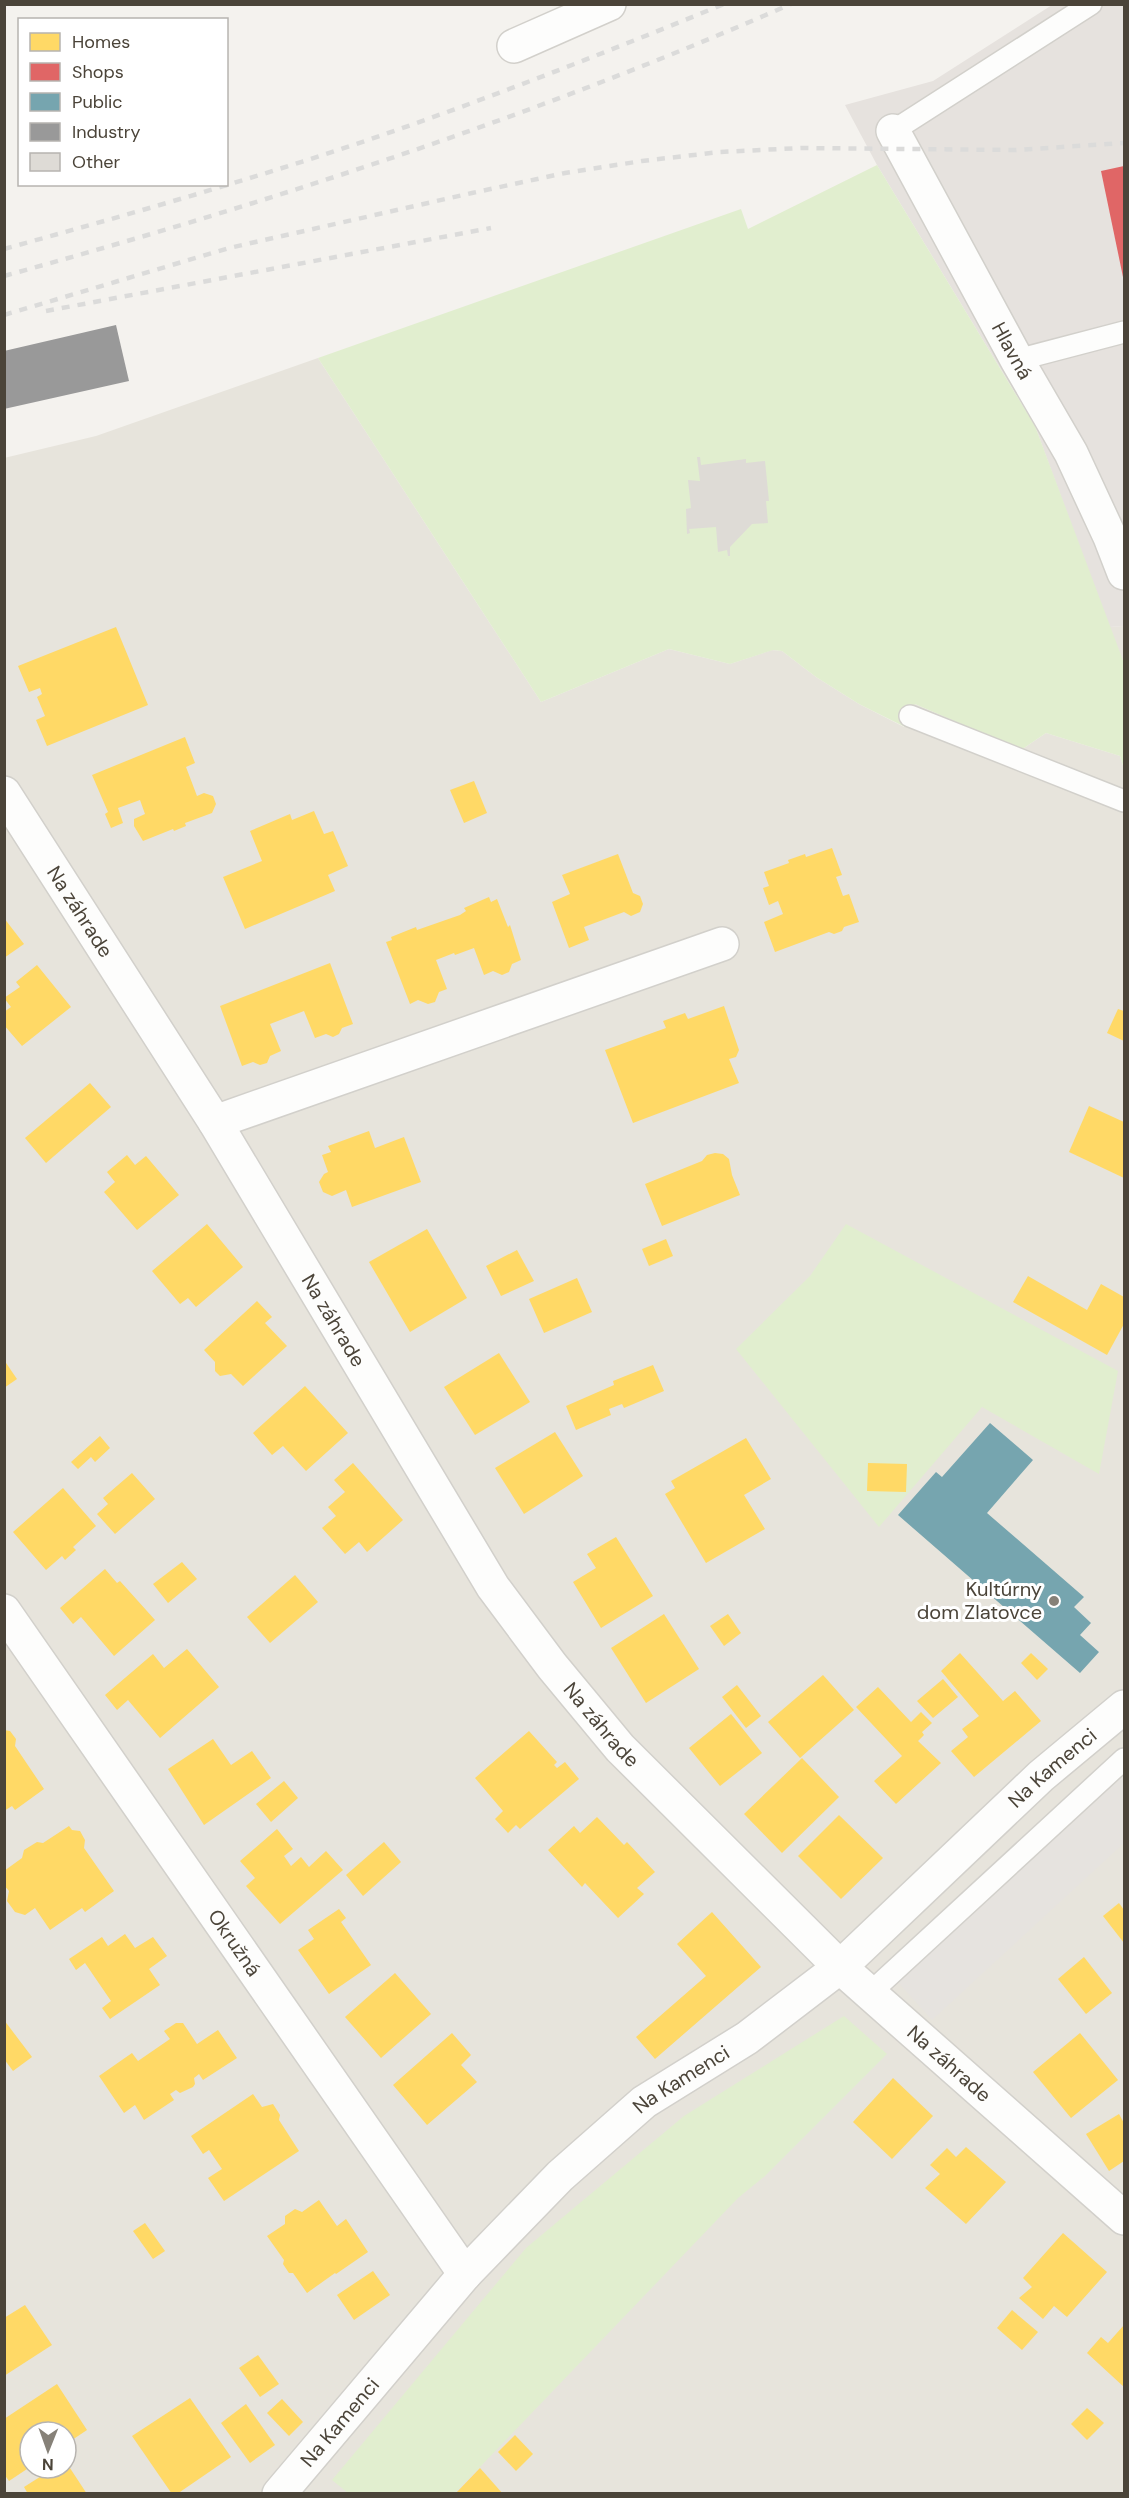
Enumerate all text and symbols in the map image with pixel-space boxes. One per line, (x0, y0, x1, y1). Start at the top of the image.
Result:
legend (18, 18, 228, 186)
text: Homes (72, 30, 130, 54)
text: Shops (72, 60, 124, 84)
text: Public (72, 90, 123, 114)
text: Industry (72, 120, 141, 144)
text: Other (72, 150, 121, 174)
street label: Hlavná (986, 318, 1038, 384)
street label: Na záhrade (41, 861, 119, 962)
street label: Na záhrade (296, 1269, 371, 1372)
place label: Kultúrny dom Zlatovce (917, 1576, 1042, 1625)
marker: Kultúrny dom Zlatovce (1047, 1594, 1061, 1608)
street label: Na záhrade (558, 1677, 645, 1773)
street label: Na Kamenci (1003, 1722, 1102, 1813)
street label: Okružná (202, 1904, 267, 1981)
street label: Na záhrade (902, 2019, 997, 2108)
street label: Na Kamenci (627, 2039, 734, 2119)
street label: Na Kamenci (295, 2372, 385, 2472)
north arrow (18, 2420, 78, 2480)
text: N (42, 2454, 54, 2475)

